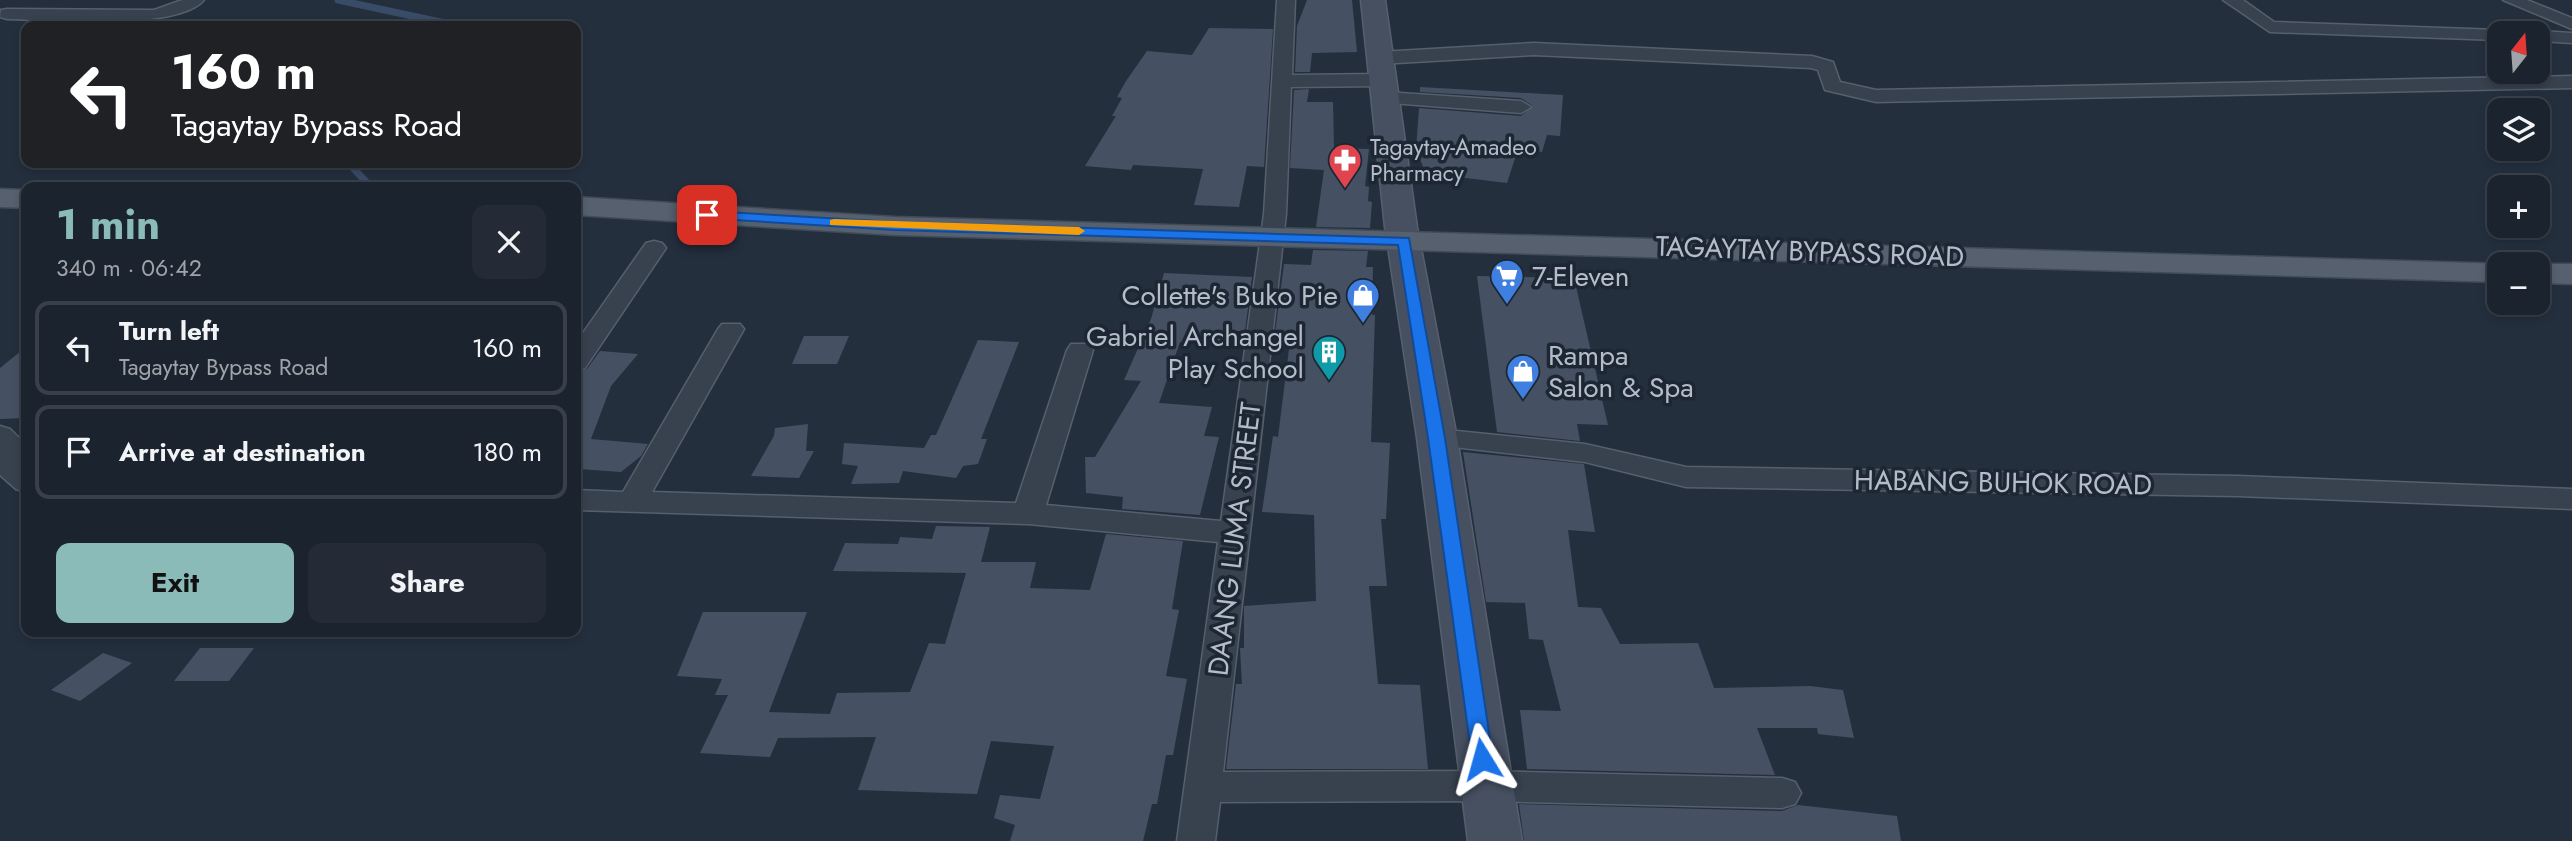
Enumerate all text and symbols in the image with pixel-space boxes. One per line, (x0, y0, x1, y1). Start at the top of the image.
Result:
north arrow (2487, 21, 2550, 84)
map controls (2487, 21, 2550, 315)
text: 160 m (171, 37, 316, 107)
icon: left (56, 49, 147, 140)
button: layers (2487, 98, 2550, 161)
text: Tagaytay Bypass Road (171, 102, 462, 148)
place label: Tagaytay-Amadeo Pharmacy (1370, 130, 1537, 190)
pharmacy icon: Tagaytay-Amadeo Pharmacy (1326, 141, 1364, 190)
button: + (2487, 175, 2550, 238)
pin (677, 185, 737, 245)
text: 1 min (56, 194, 160, 255)
icon: arrive (688, 196, 726, 234)
button: close (472, 205, 546, 279)
street label: TAGAYTAY BYPASS ROAD (1655, 226, 1965, 277)
text: 340 m · 06:42 (56, 251, 202, 285)
button: − (2487, 252, 2550, 315)
place label: 7-Eleven (1532, 256, 1629, 297)
supermarket icon: 7-Eleven (1488, 257, 1526, 306)
place label: Collette's Buko Pie (1121, 275, 1338, 316)
shop icon: Collette's Buko Pie (1344, 276, 1382, 325)
text: Turn left (119, 312, 219, 350)
place label: Gabriel Archangel Play School (1086, 316, 1304, 389)
icon: left (60, 329, 98, 367)
text: 160 m (472, 329, 542, 367)
building icon: Gabriel Archangel Play School (1310, 333, 1348, 382)
place label: Rampa Salon & Spa (1548, 335, 1694, 408)
text: Tagaytay Bypass Road (119, 350, 328, 384)
shop icon: Rampa Salon & Spa (1504, 352, 1542, 401)
street label: DAANG LUMA STREET (1197, 400, 1272, 678)
icon: arrive (60, 433, 98, 471)
text: Arrive at destination (119, 433, 366, 471)
text: 180 m (472, 433, 542, 471)
street label: HABANG BUHOK ROAD (1854, 459, 2152, 506)
button: Exit (56, 543, 294, 623)
button: Share (308, 543, 546, 623)
position arrow (1445, 722, 1519, 796)

